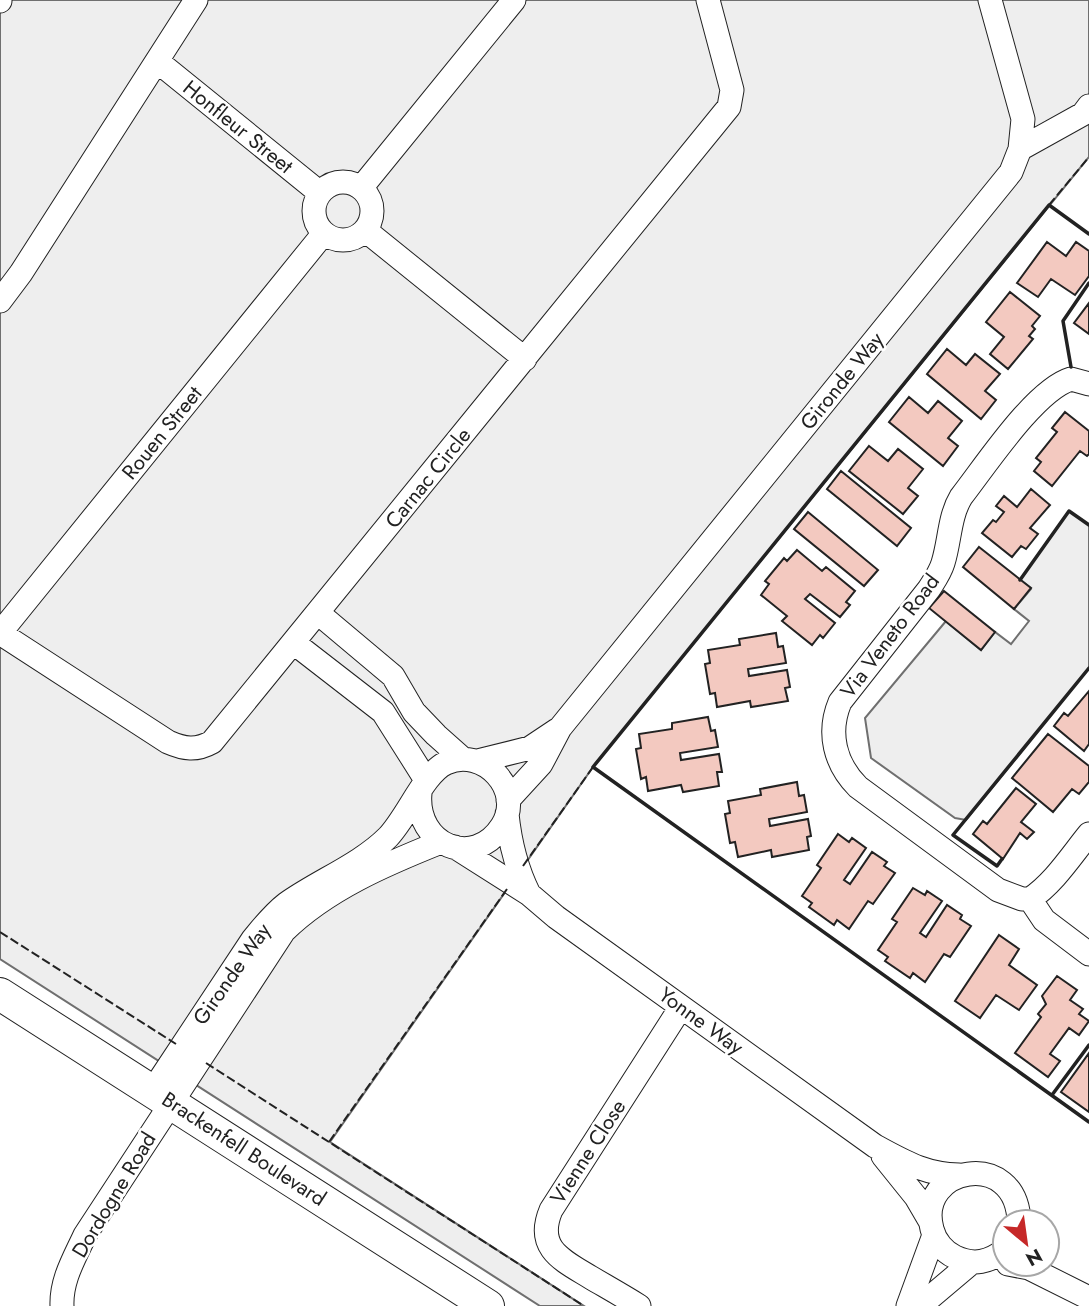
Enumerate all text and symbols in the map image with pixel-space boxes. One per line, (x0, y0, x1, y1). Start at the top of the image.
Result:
street label: Honfleur Street (177, 73, 299, 181)
street label: Gironde Way (793, 325, 891, 436)
street label: Rouen Street (115, 380, 209, 486)
street label: Carnac Circle (378, 421, 478, 535)
street label: Via Veneto Road (833, 568, 947, 704)
street label: Gironde Way (186, 916, 279, 1031)
street label: Yonne Way (652, 980, 750, 1062)
street label: Brackenfell Boulevard (156, 1084, 332, 1214)
street label: Vienne Close (543, 1094, 633, 1210)
street label: Dordogne Road (65, 1127, 163, 1263)
north arrow (991, 1208, 1061, 1278)
text: N (1021, 1242, 1047, 1273)

